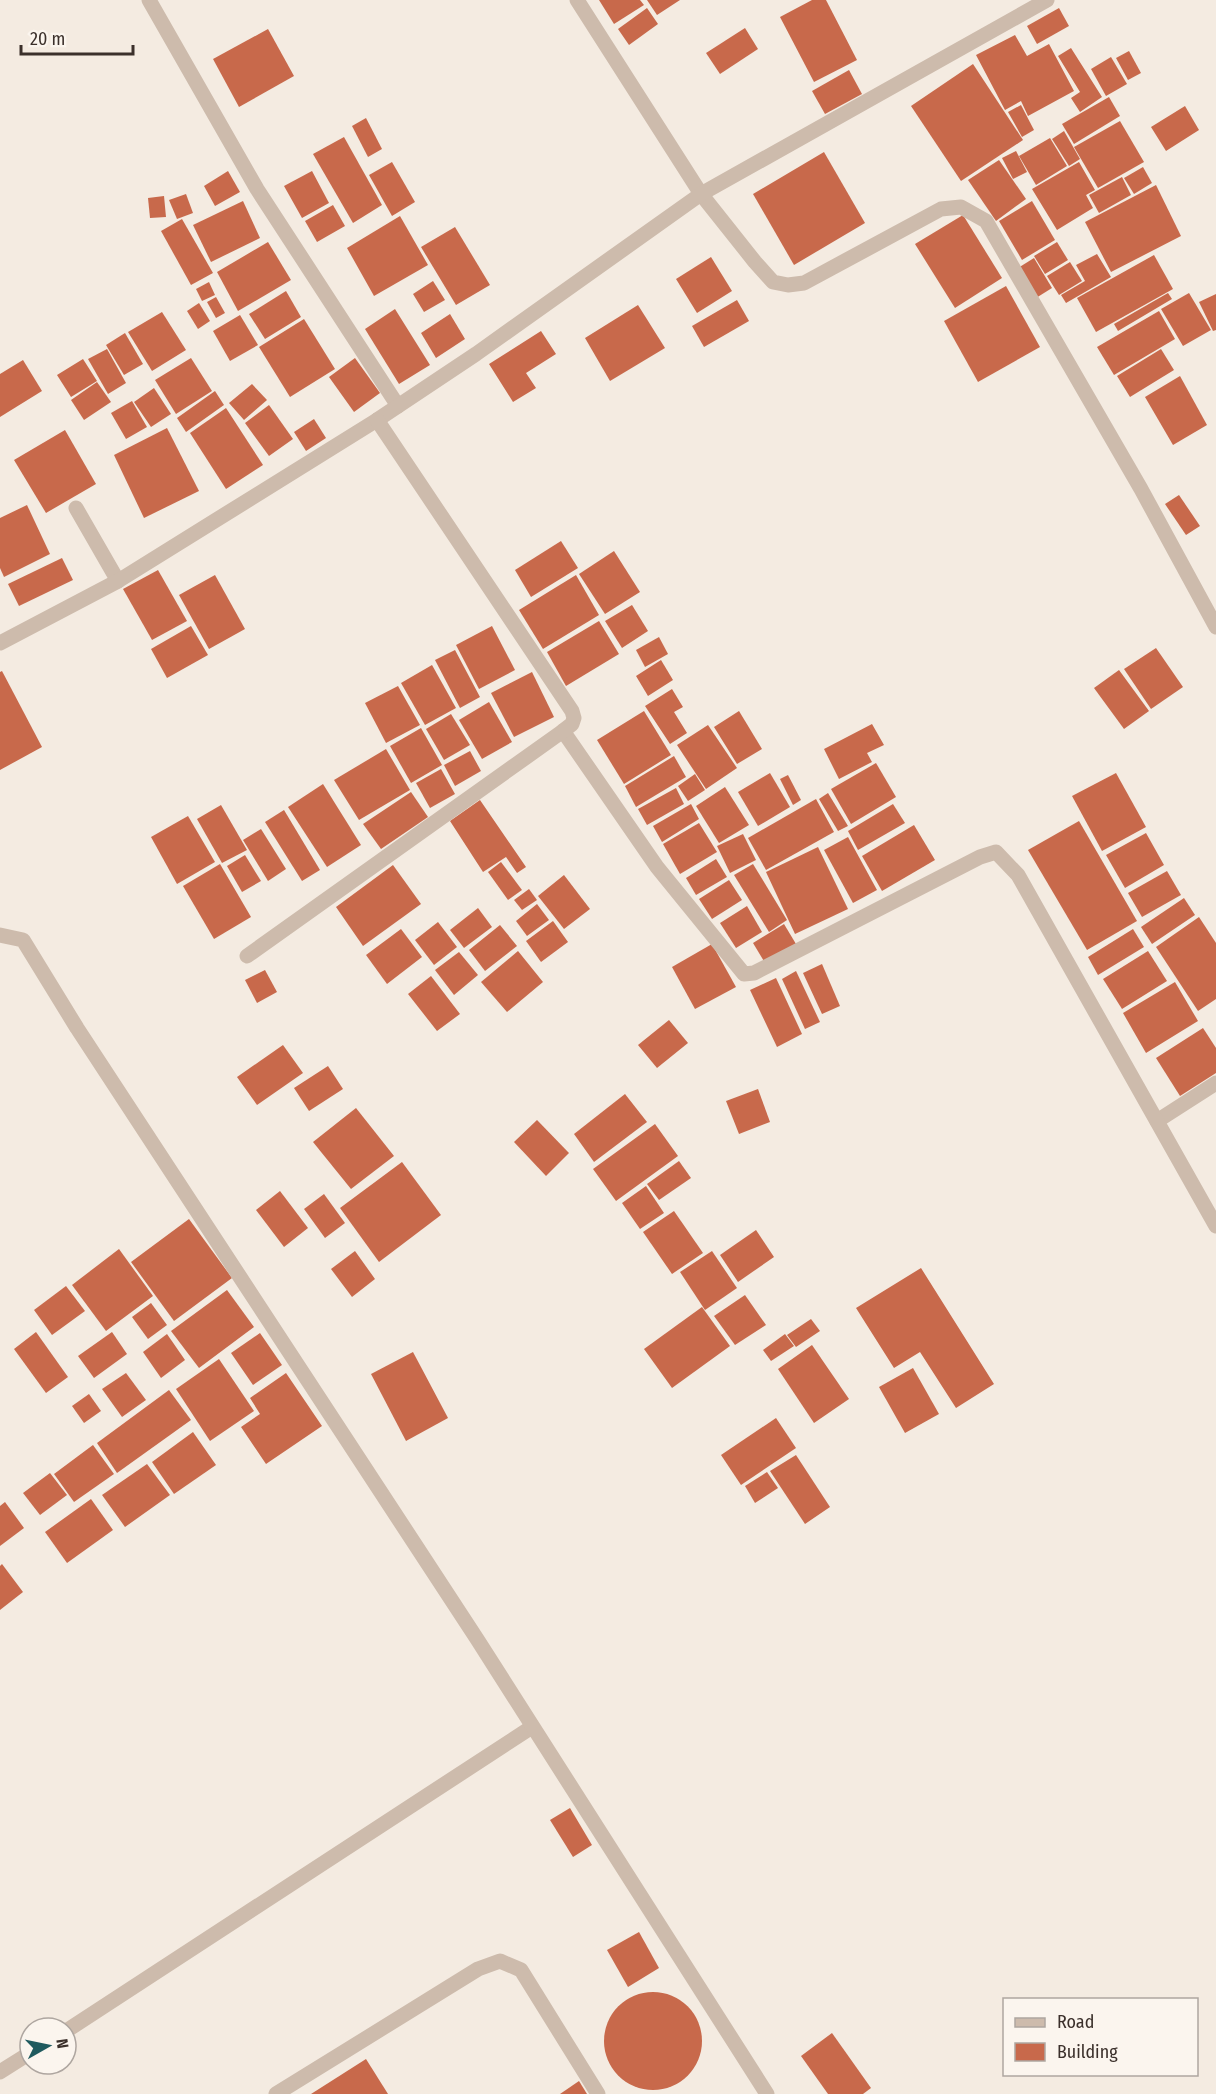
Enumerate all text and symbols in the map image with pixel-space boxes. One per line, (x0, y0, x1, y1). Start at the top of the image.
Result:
scale bar (21, 18, 134, 56)
text: 20 m (30, 28, 65, 50)
legend (1003, 1998, 1198, 2076)
text: Road (1057, 2011, 1094, 2033)
north arrow (18, 2016, 78, 2076)
text: N (52, 2038, 72, 2050)
text: Building (1057, 2041, 1118, 2063)

